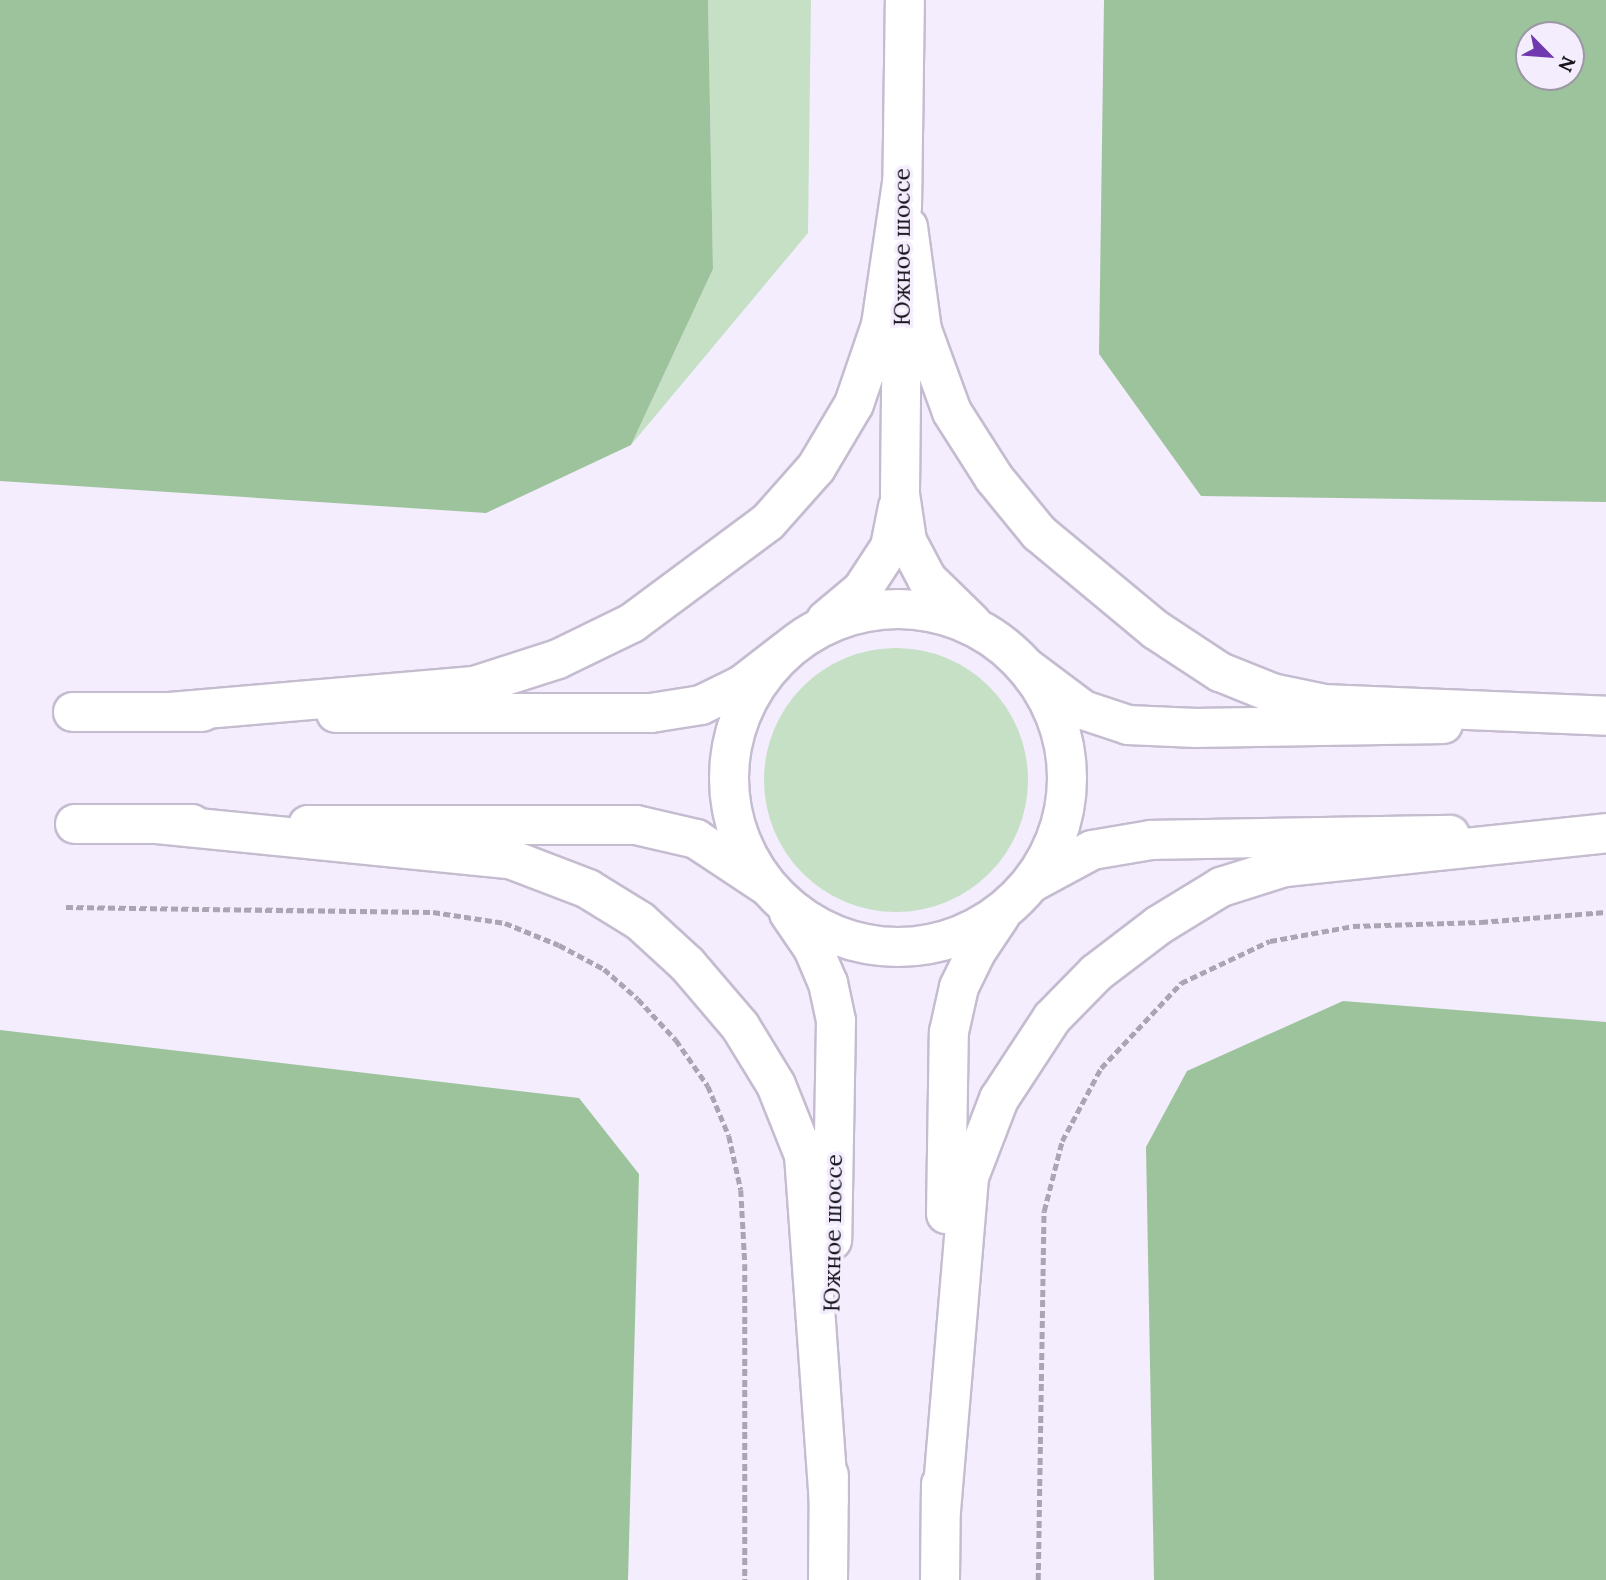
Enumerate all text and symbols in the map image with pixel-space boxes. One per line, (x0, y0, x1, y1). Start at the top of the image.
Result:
north arrow (1515, 21, 1585, 91)
text: N (1553, 52, 1581, 76)
street label: Южное шоссе (888, 168, 916, 326)
street label: Южное шоссе (818, 1154, 848, 1312)

